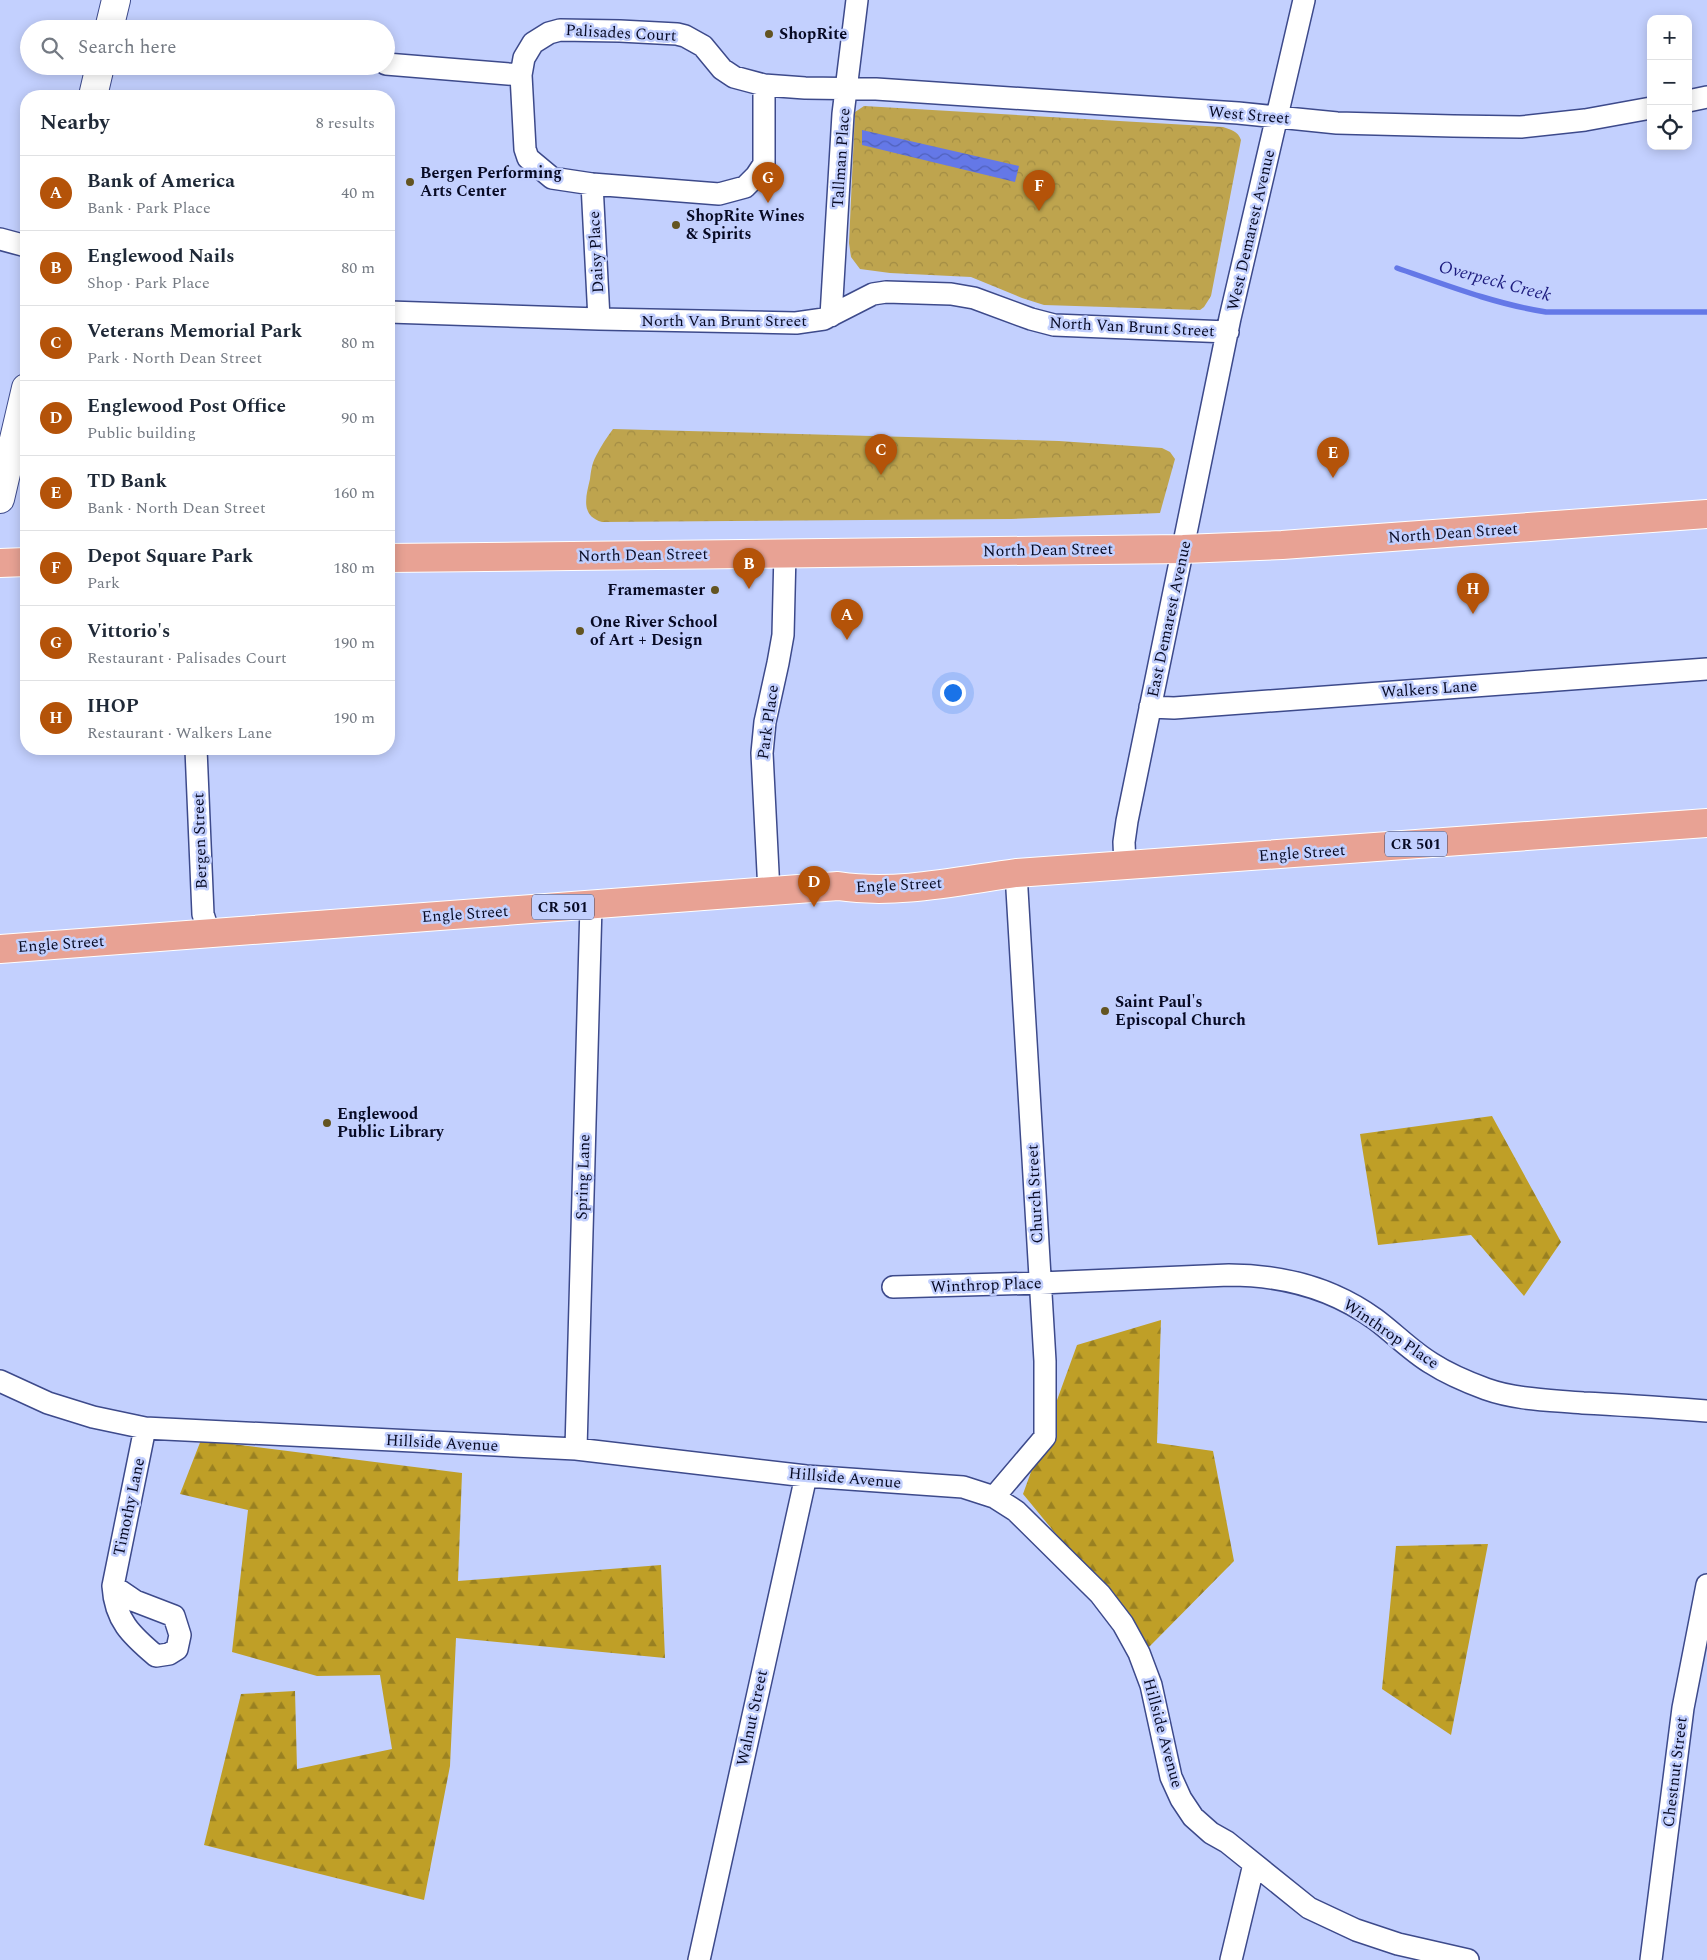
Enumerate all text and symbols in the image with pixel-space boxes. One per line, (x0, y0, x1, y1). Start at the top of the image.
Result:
map controls (1647, 15, 1692, 150)
button: + (1647, 15, 1692, 60)
street label: Palisades Court (565, 18, 677, 48)
search box (20, 20, 395, 75)
place label: ShopRite (779, 22, 847, 46)
marker: ShopRite (763, 28, 775, 40)
text: Search here (78, 33, 177, 62)
icon: search (38, 34, 66, 62)
button: − (1647, 60, 1692, 105)
street label: West Street (1207, 99, 1291, 131)
button: locate (1647, 105, 1692, 150)
text: Nearby (40, 107, 110, 139)
street label: Tallman Place (826, 107, 856, 209)
text: 8 results (316, 111, 375, 135)
street label: West Demarest Avenue (1221, 147, 1281, 313)
place label: Bergen Performing Arts Center (420, 161, 562, 203)
pin: G (752, 162, 784, 203)
text: Bank of America (87, 167, 235, 196)
pin: F (1023, 170, 1055, 211)
marker: Bergen Performing Arts Center (404, 176, 416, 188)
text: A (50, 181, 62, 205)
text: 40 m (341, 181, 375, 205)
text: Bank · Park Place (87, 196, 211, 220)
place label: ShopRite Wines & Spirits (686, 204, 805, 246)
street label: Daisy Place (582, 210, 610, 294)
marker: ShopRite Wines & Spirits (670, 219, 682, 231)
text: Englewood Nails (87, 242, 234, 271)
water label: Overpeck Creek (1436, 253, 1555, 309)
text: B (50, 256, 62, 280)
text: 80 m (341, 256, 375, 280)
text: Shop · Park Place (87, 271, 210, 295)
street label: North Van Brunt Street (641, 309, 807, 333)
street label: North Van Brunt Street (1049, 311, 1216, 343)
text: Veterans Memorial Park (87, 317, 302, 346)
text: C (50, 331, 62, 355)
text: 80 m (341, 331, 375, 355)
text: Park · North Dean Street (87, 346, 262, 370)
text: Englewood Post Office (87, 392, 286, 421)
text: D (50, 406, 62, 430)
text: 90 m (341, 406, 375, 430)
text: Public building (87, 421, 196, 445)
pin: C (865, 434, 897, 475)
pin: E (1317, 437, 1349, 478)
text: TD Bank (87, 467, 167, 496)
text: E (51, 481, 61, 505)
text: 160 m (333, 481, 375, 505)
text: Bank · North Dean Street (87, 496, 266, 520)
street label: North Dean Street (1387, 516, 1519, 550)
street label: North Dean Street (983, 537, 1114, 563)
street label: East Demarest Avenue (1141, 538, 1197, 700)
text: Depot Square Park (87, 542, 253, 571)
street label: North Dean Street (578, 542, 709, 568)
pin: B (733, 548, 765, 589)
text: F (51, 556, 61, 580)
text: 180 m (333, 556, 375, 580)
text: Park (87, 571, 120, 595)
pin: H (1457, 573, 1489, 614)
place label: Framemaster (607, 578, 705, 602)
marker: Framemaster (709, 584, 721, 596)
pin: A (831, 599, 863, 640)
place label: One River School of Art + Design (590, 610, 718, 652)
text: Vittorio's (87, 617, 170, 646)
marker: One River School of Art + Design (574, 625, 586, 637)
text: G (50, 631, 62, 655)
text: 190 m (333, 631, 375, 655)
text: Restaurant · Palisades Court (87, 646, 287, 670)
street label: Walkers Lane (1380, 674, 1478, 704)
your location (940, 680, 966, 706)
street label: Park Place (751, 683, 785, 761)
text: IHOP (87, 692, 139, 721)
text: H (49, 706, 63, 730)
text: 190 m (333, 706, 375, 730)
text: Restaurant · Walkers Lane (87, 721, 272, 745)
street label: Bergen Street (186, 792, 214, 890)
road number: CR 501 (1385, 832, 1447, 856)
street label: Engle Street (1258, 838, 1346, 868)
pin: D (798, 866, 830, 907)
street label: Engle Street (855, 871, 943, 899)
road number: CR 501 (532, 894, 594, 920)
street label: Engle Street (421, 899, 509, 929)
street label: Engle Street (17, 929, 105, 959)
place label: Saint Paul's Episcopal Church (1115, 990, 1246, 1032)
marker: Saint Paul's Episcopal Church (1099, 1005, 1111, 1017)
place label: Englewood Public Library (337, 1102, 445, 1144)
marker: Englewood Public Library (321, 1117, 333, 1129)
street label: Spring Lane (570, 1134, 596, 1220)
street label: Church Street (1020, 1143, 1050, 1244)
street label: Winthrop Place (930, 1271, 1042, 1299)
street label: Winthrop Place (1338, 1293, 1444, 1375)
street label: Hillside Avenue (385, 1428, 499, 1458)
street label: Timothy Lane (107, 1456, 151, 1558)
street label: Hillside Avenue (788, 1461, 902, 1495)
street label: Walnut Street (730, 1667, 774, 1768)
street label: Hillside Avenue (1137, 1675, 1189, 1791)
street label: Chestnut Street (1656, 1715, 1694, 1829)

